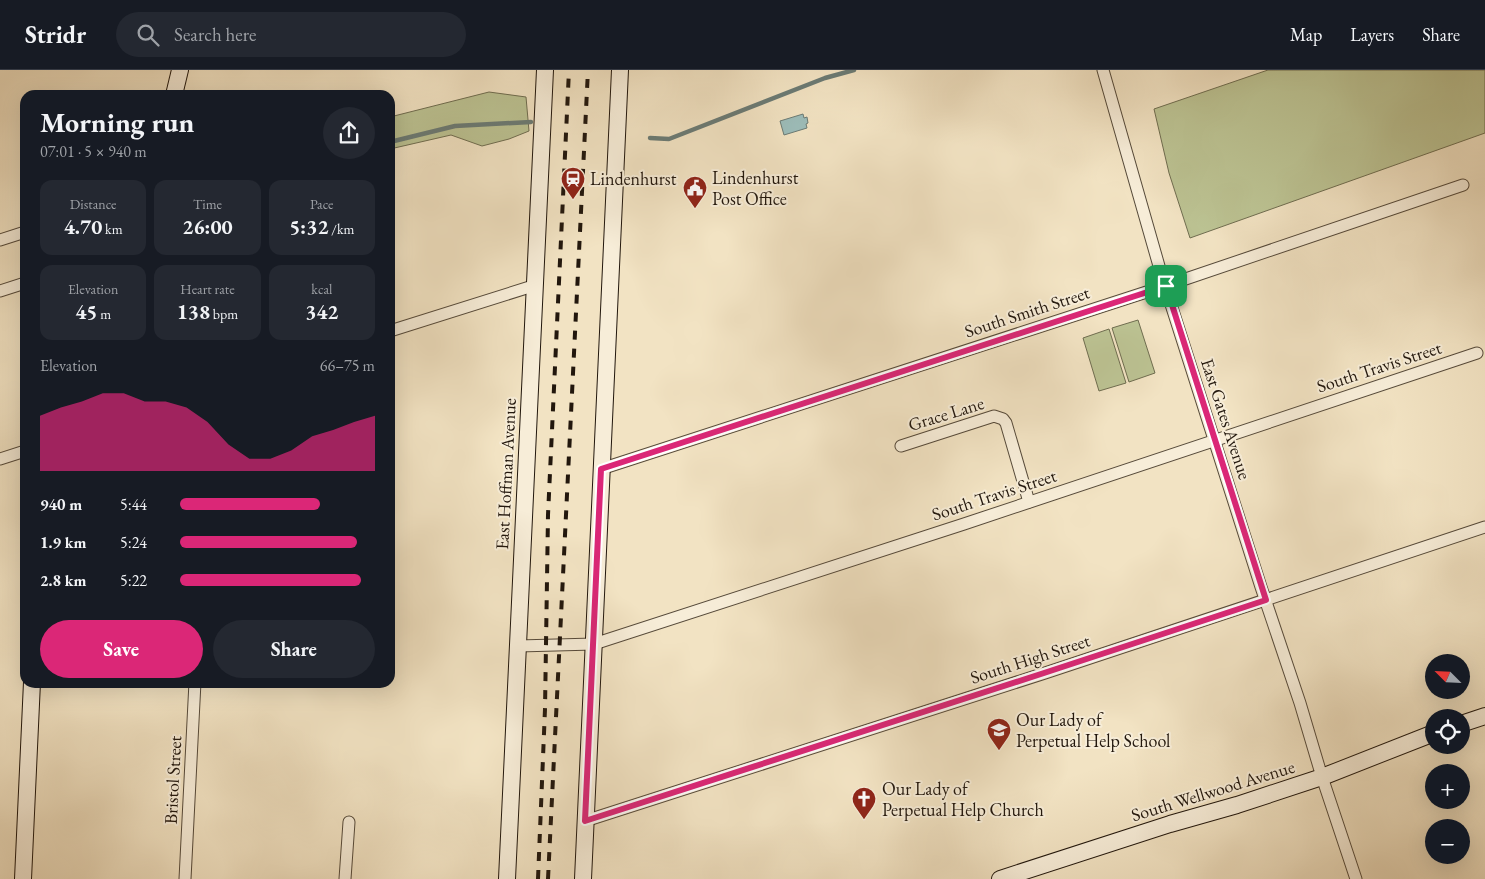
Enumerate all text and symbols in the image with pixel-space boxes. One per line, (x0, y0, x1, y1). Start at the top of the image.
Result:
search box (116, 12, 466, 57)
text: Stridr (25, 19, 86, 50)
icon: search (134, 21, 162, 49)
text: Search here (174, 22, 257, 47)
text: Map (1290, 23, 1322, 46)
text: Layers (1350, 23, 1394, 46)
text: Share (1422, 23, 1460, 46)
text: Morning run (40, 104, 194, 140)
button: share (323, 107, 375, 159)
text: 07:01 · 5 × 940 m (40, 141, 147, 162)
station icon: Lindenhurst (560, 166, 586, 200)
place label: Lindenhurst Post Office (712, 166, 799, 210)
place label: Lindenhurst (590, 167, 677, 190)
public building icon: Lindenhurst Post Office (682, 175, 708, 209)
text: Distance (70, 195, 117, 213)
text: Time (193, 195, 222, 213)
text: Pace (310, 195, 334, 213)
text: 4.70 (64, 213, 102, 240)
text: 26:00 (182, 213, 233, 240)
text: 5:32 (289, 213, 329, 240)
text: km (102, 220, 123, 238)
text: /km (329, 220, 354, 238)
pin (1145, 265, 1187, 307)
icon: arrive (1152, 272, 1180, 300)
text: Elevation (68, 280, 118, 298)
text: Heart rate (180, 280, 235, 298)
text: kcal (311, 280, 332, 298)
street label: South Smith Street (961, 280, 1093, 343)
text: 45 (75, 298, 97, 325)
text: 138 (177, 298, 210, 325)
text: 342 (305, 298, 338, 325)
text: m (97, 305, 111, 323)
text: bpm (210, 305, 238, 323)
street label: South Travis Street (1314, 335, 1444, 397)
text: Elevation (40, 355, 98, 376)
text: 66–75 m (320, 355, 375, 376)
street label: East Gates Avenue (1196, 355, 1257, 482)
street label: Grace Lane (905, 391, 987, 436)
street label: East Hoffman Avenue (490, 398, 521, 550)
street label: South Travis Street (929, 463, 1059, 525)
text: 940 m (40, 494, 82, 515)
text: 5:44 (120, 494, 147, 515)
text: 1.9 km (40, 532, 86, 553)
text: 5:24 (120, 532, 147, 553)
text: 2.8 km (40, 570, 86, 591)
text: 5:22 (120, 570, 147, 591)
button: Save (40, 620, 203, 678)
button: Share (213, 620, 375, 678)
street label: South High Street (967, 628, 1093, 689)
north arrow (1425, 654, 1470, 699)
map controls (1425, 654, 1470, 864)
place label: Our Lady of Perpetual Help School (1016, 708, 1170, 752)
button: locate (1425, 709, 1470, 754)
school or university icon: Our Lady of Perpetual Help School (986, 717, 1012, 751)
street label: Bristol Street (159, 735, 186, 825)
street label: South Wellwood Avenue (1128, 755, 1297, 826)
button: + (1425, 764, 1470, 809)
place label: Our Lady of Perpetual Help Church (882, 777, 1044, 821)
church icon: Our Lady of Perpetual Help Church (851, 786, 877, 820)
button: − (1425, 819, 1470, 864)

